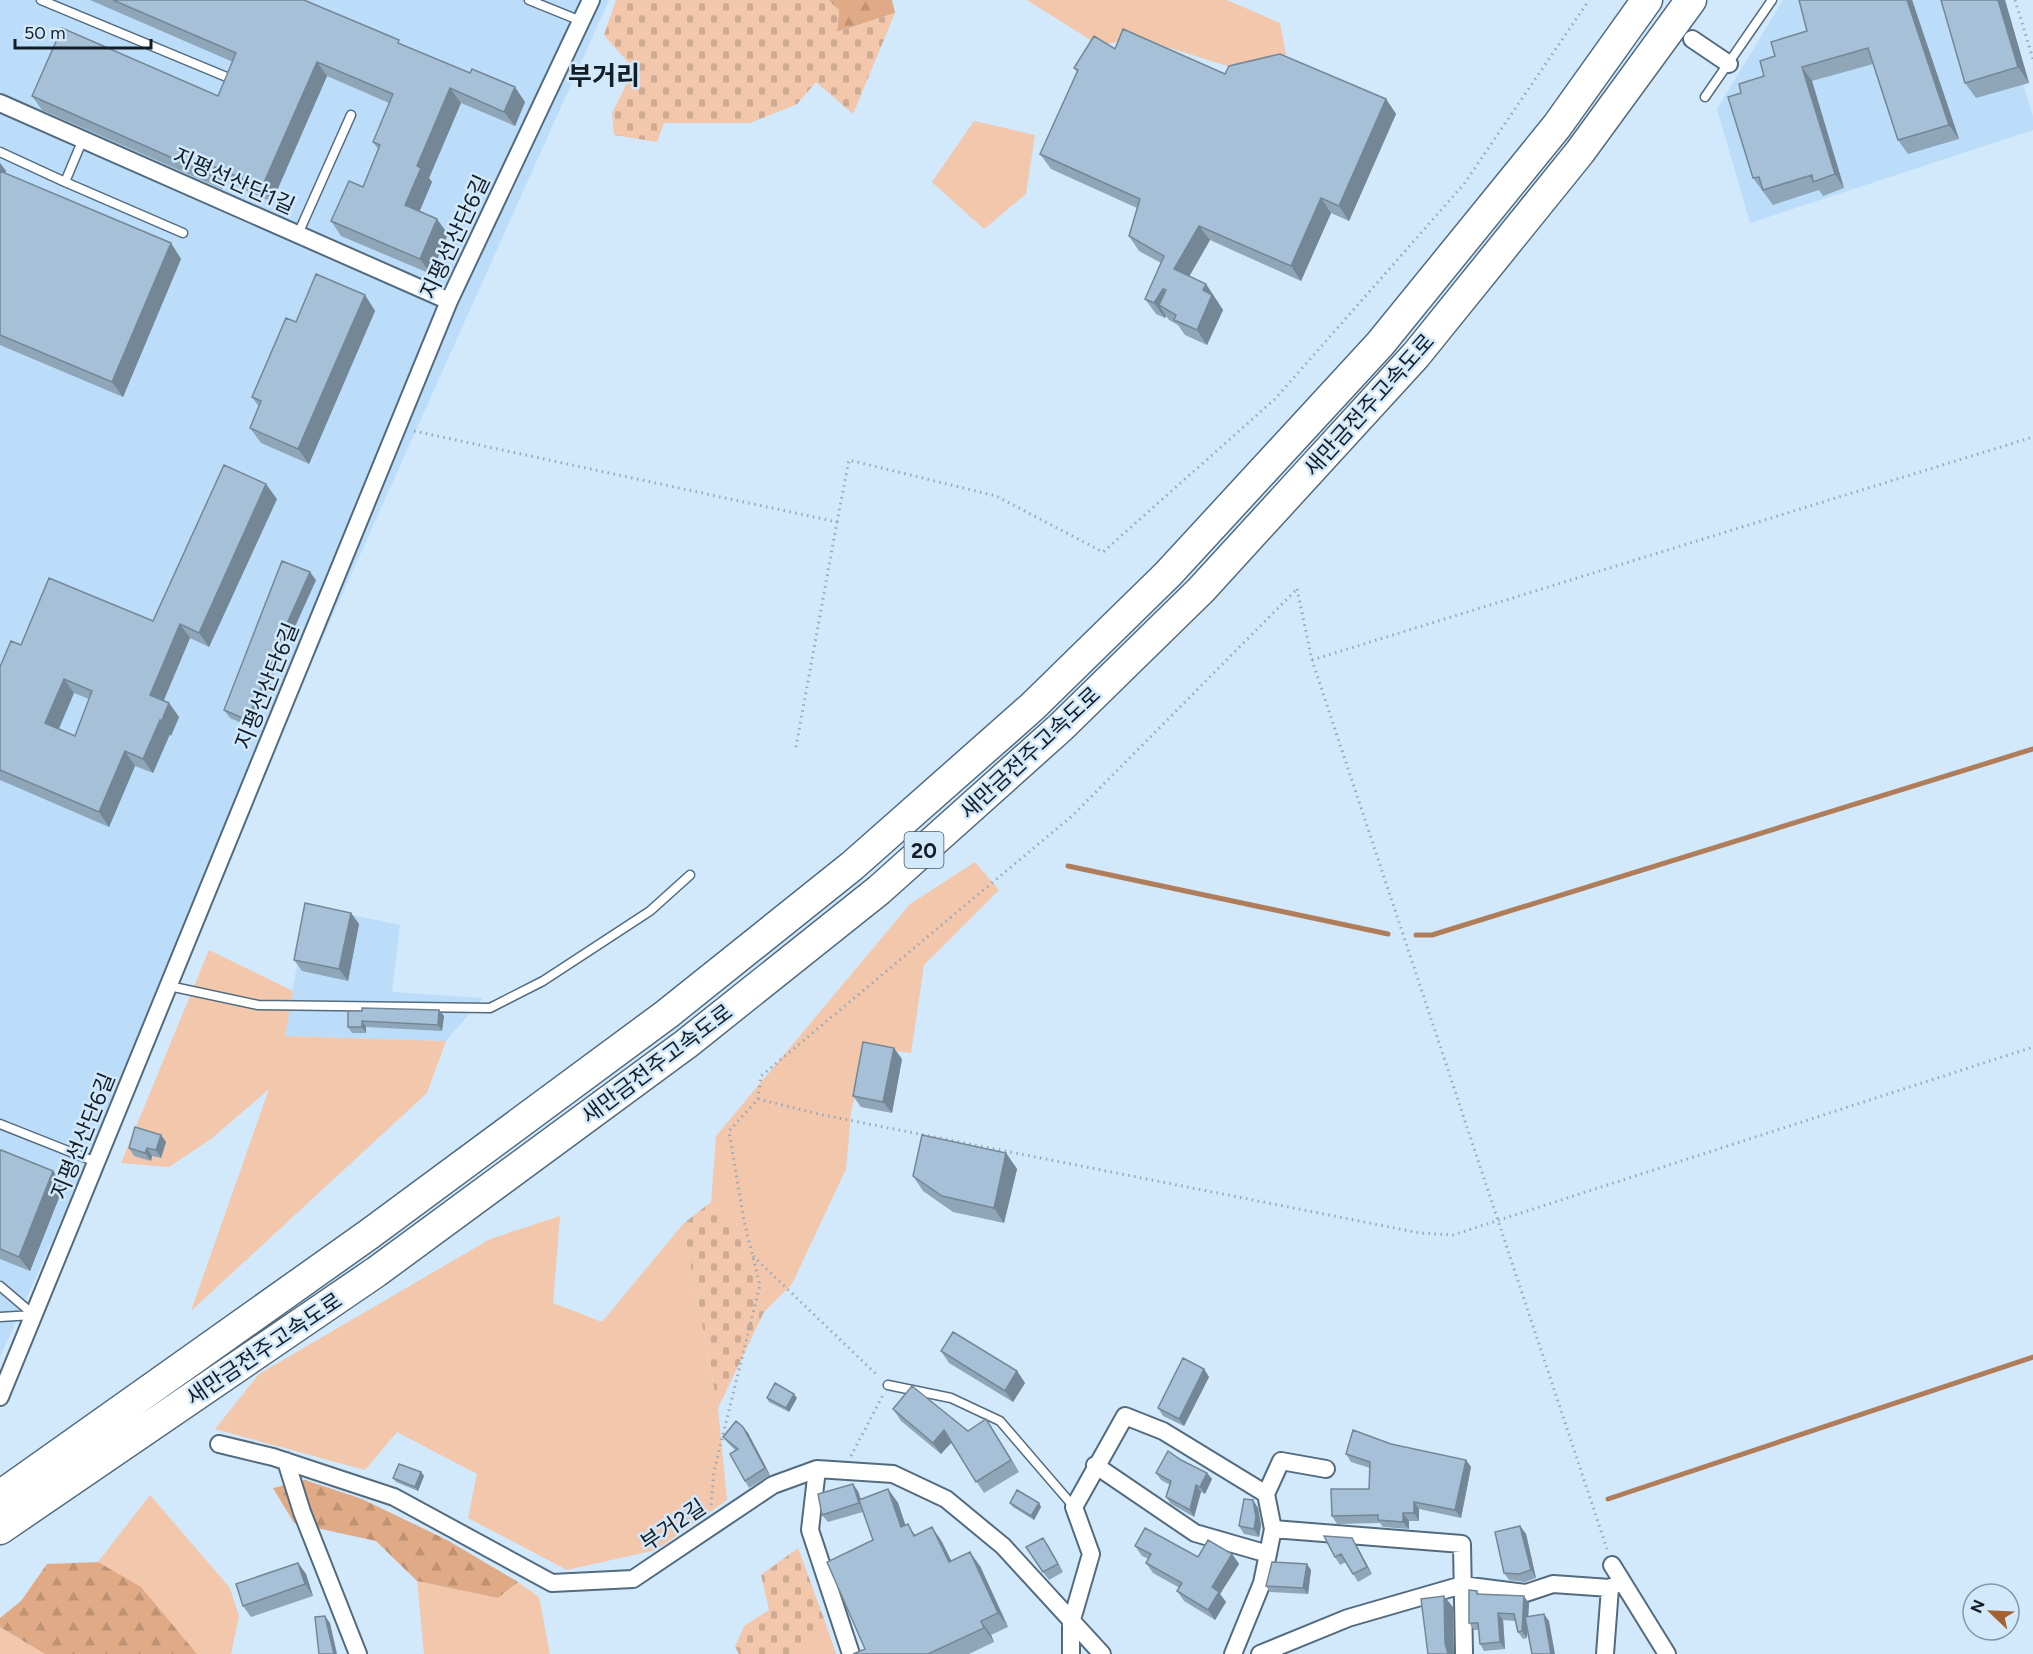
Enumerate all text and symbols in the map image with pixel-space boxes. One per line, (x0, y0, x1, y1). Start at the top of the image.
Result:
scale bar (15, 12, 152, 50)
text: 50 m (24, 22, 66, 44)
district label: 부거리 (568, 60, 640, 92)
street label: 지평선산단1길 (169, 142, 299, 220)
street label: 지평선산단6길 (414, 171, 496, 303)
street label: 새만금전주고속도로 (1298, 328, 1440, 482)
street label: 지평선산단6길 (229, 619, 305, 753)
street label: 새만금전주고속도로 (954, 681, 1106, 825)
road number: 20 (904, 832, 944, 868)
street label: 새만금전주고속도로 (576, 998, 738, 1130)
street label: 지평선산단6길 (45, 1069, 121, 1203)
street label: 새만금전주고속도로 (181, 1287, 347, 1411)
street label: 부거2길 (635, 1493, 711, 1557)
north arrow (1961, 1582, 2021, 1642)
text: N (1966, 1597, 1989, 1616)

